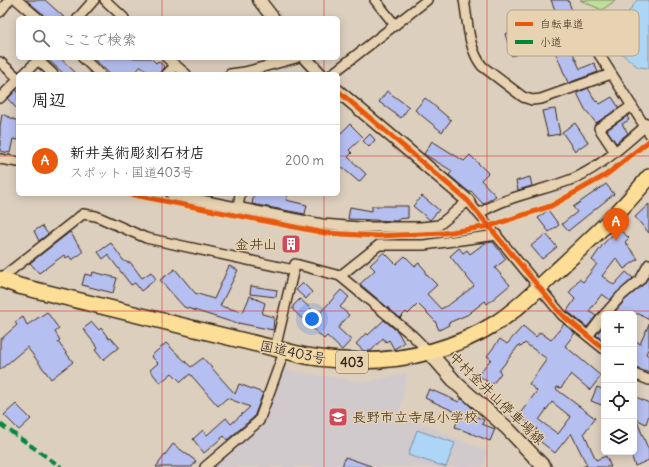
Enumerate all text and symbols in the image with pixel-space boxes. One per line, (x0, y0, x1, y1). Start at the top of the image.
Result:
legend (507, 10, 639, 56)
search box (16, 16, 340, 60)
text: 自転車道 (540, 17, 584, 31)
icon: search (30, 27, 52, 49)
text: ここで検索 (62, 30, 137, 49)
text: 小道 (540, 35, 562, 49)
text: 周辺 (32, 89, 66, 111)
text: 新井美術彫刻石材店 (70, 143, 205, 162)
text: A (41, 152, 49, 169)
text: 200 m (285, 152, 324, 169)
text: スポット · 国道403号 (70, 164, 194, 181)
pin: A (603, 208, 629, 241)
building icon: 金井山 (280, 233, 302, 255)
place label: 金井山 (235, 235, 277, 253)
your location (302, 309, 322, 329)
map controls (601, 311, 637, 455)
button: + (601, 311, 637, 347)
street label: 国道403号 (258, 336, 328, 368)
button: − (601, 347, 637, 383)
street label: 中村金井山停車場線 (445, 348, 549, 448)
road number: 403 (336, 351, 368, 373)
button: locate (601, 383, 637, 419)
school or university icon: 長野市立寺尾小学校 (327, 406, 349, 428)
place label: 長野市立寺尾小学校 (352, 408, 478, 426)
button: layers (601, 419, 637, 455)

